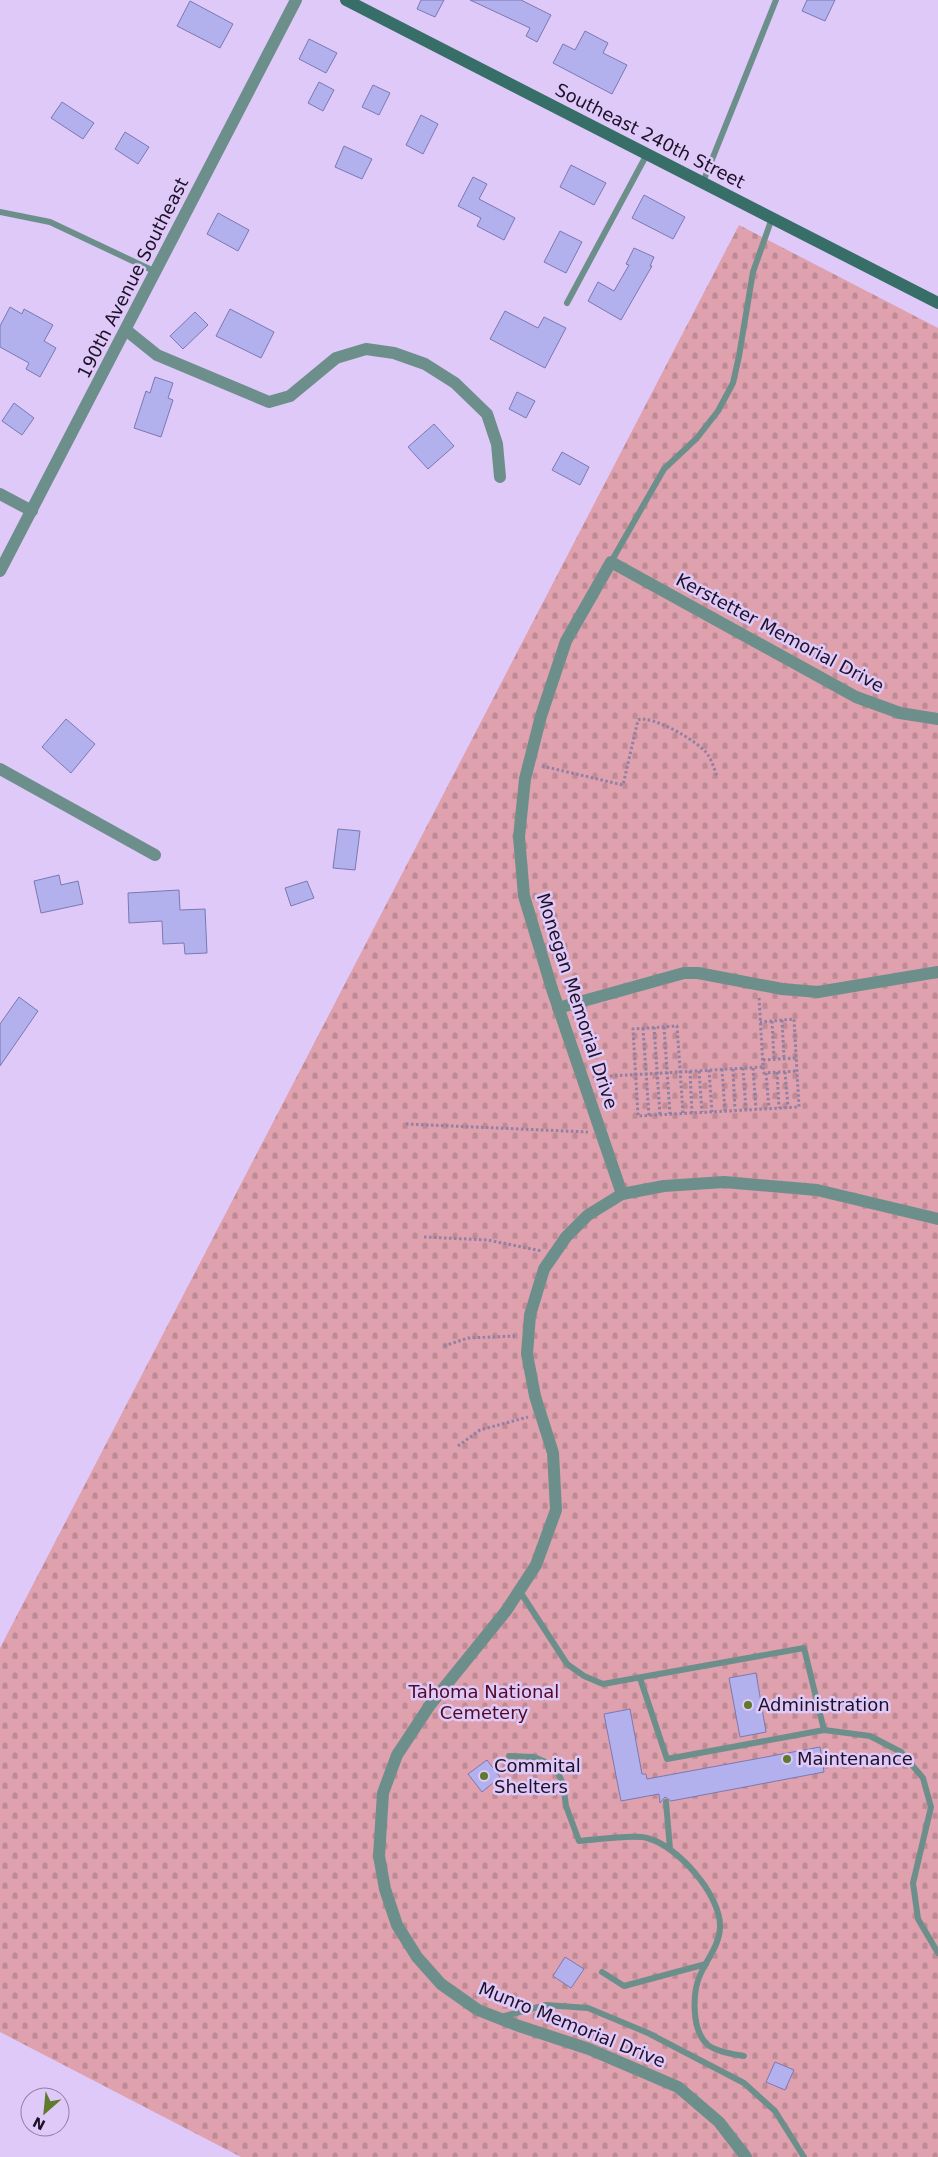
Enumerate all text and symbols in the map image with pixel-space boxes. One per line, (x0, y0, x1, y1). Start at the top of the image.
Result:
street label: Southeast 240th Street (552, 79, 748, 193)
street label: 190th Avenue Southeast (73, 174, 192, 381)
street label: Kerstetter Memorial Drive (673, 569, 888, 696)
street label: Monegan Memorial Drive (533, 890, 622, 1112)
park label: Tahoma National Cemetery (408, 1681, 559, 1723)
place label: Administration (758, 1694, 890, 1715)
marker: Administration (742, 1699, 754, 1711)
place label: Maintenance (797, 1748, 913, 1769)
marker: Maintenance (781, 1753, 793, 1765)
place label: Commital Shelters (494, 1755, 581, 1797)
marker: Commital Shelters (478, 1770, 490, 1782)
street label: Munro Memorial Drive (476, 1977, 669, 2072)
north arrow (20, 2087, 70, 2137)
text: N (30, 2114, 48, 2133)

